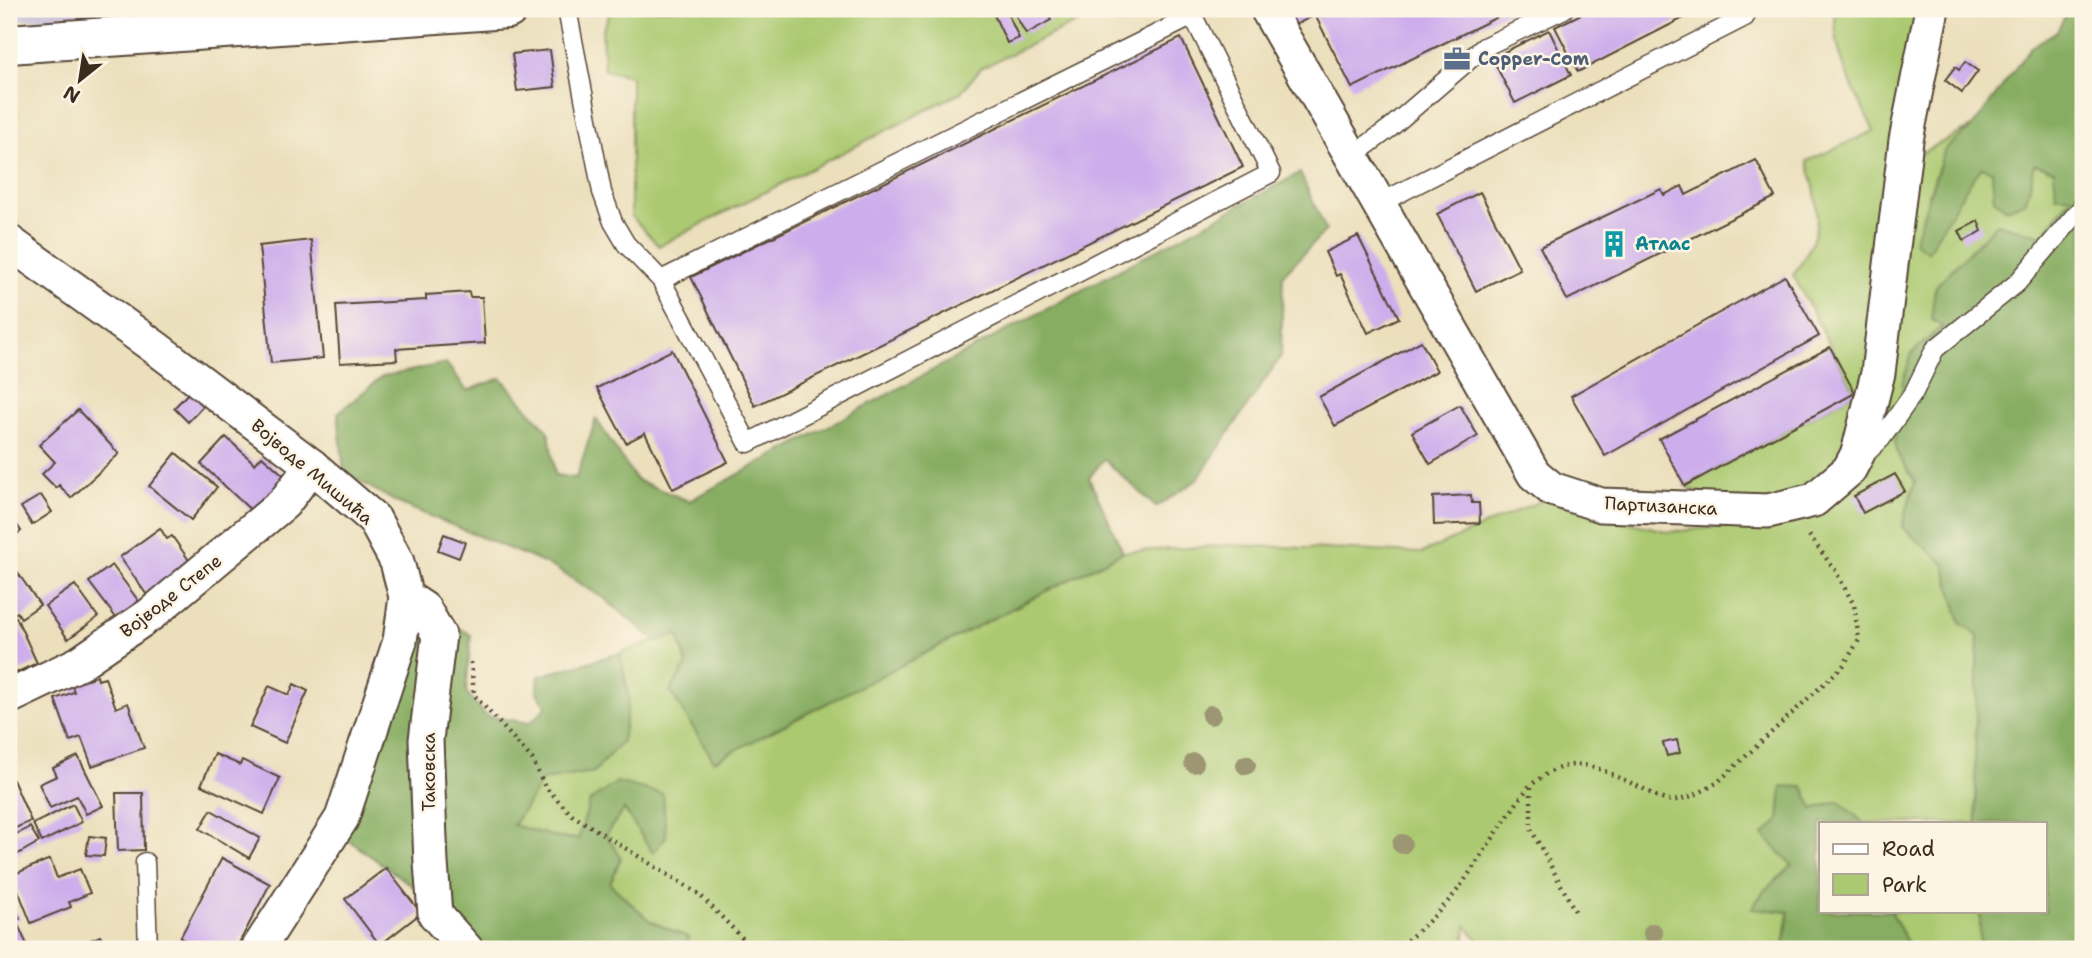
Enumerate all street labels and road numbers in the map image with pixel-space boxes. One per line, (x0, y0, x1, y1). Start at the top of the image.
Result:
street label: Војводе Мишића (246, 414, 378, 530)
street label: Партизанска (1604, 491, 1718, 521)
street label: Војводе Степе (115, 549, 227, 643)
street label: Таковска (417, 732, 441, 812)

